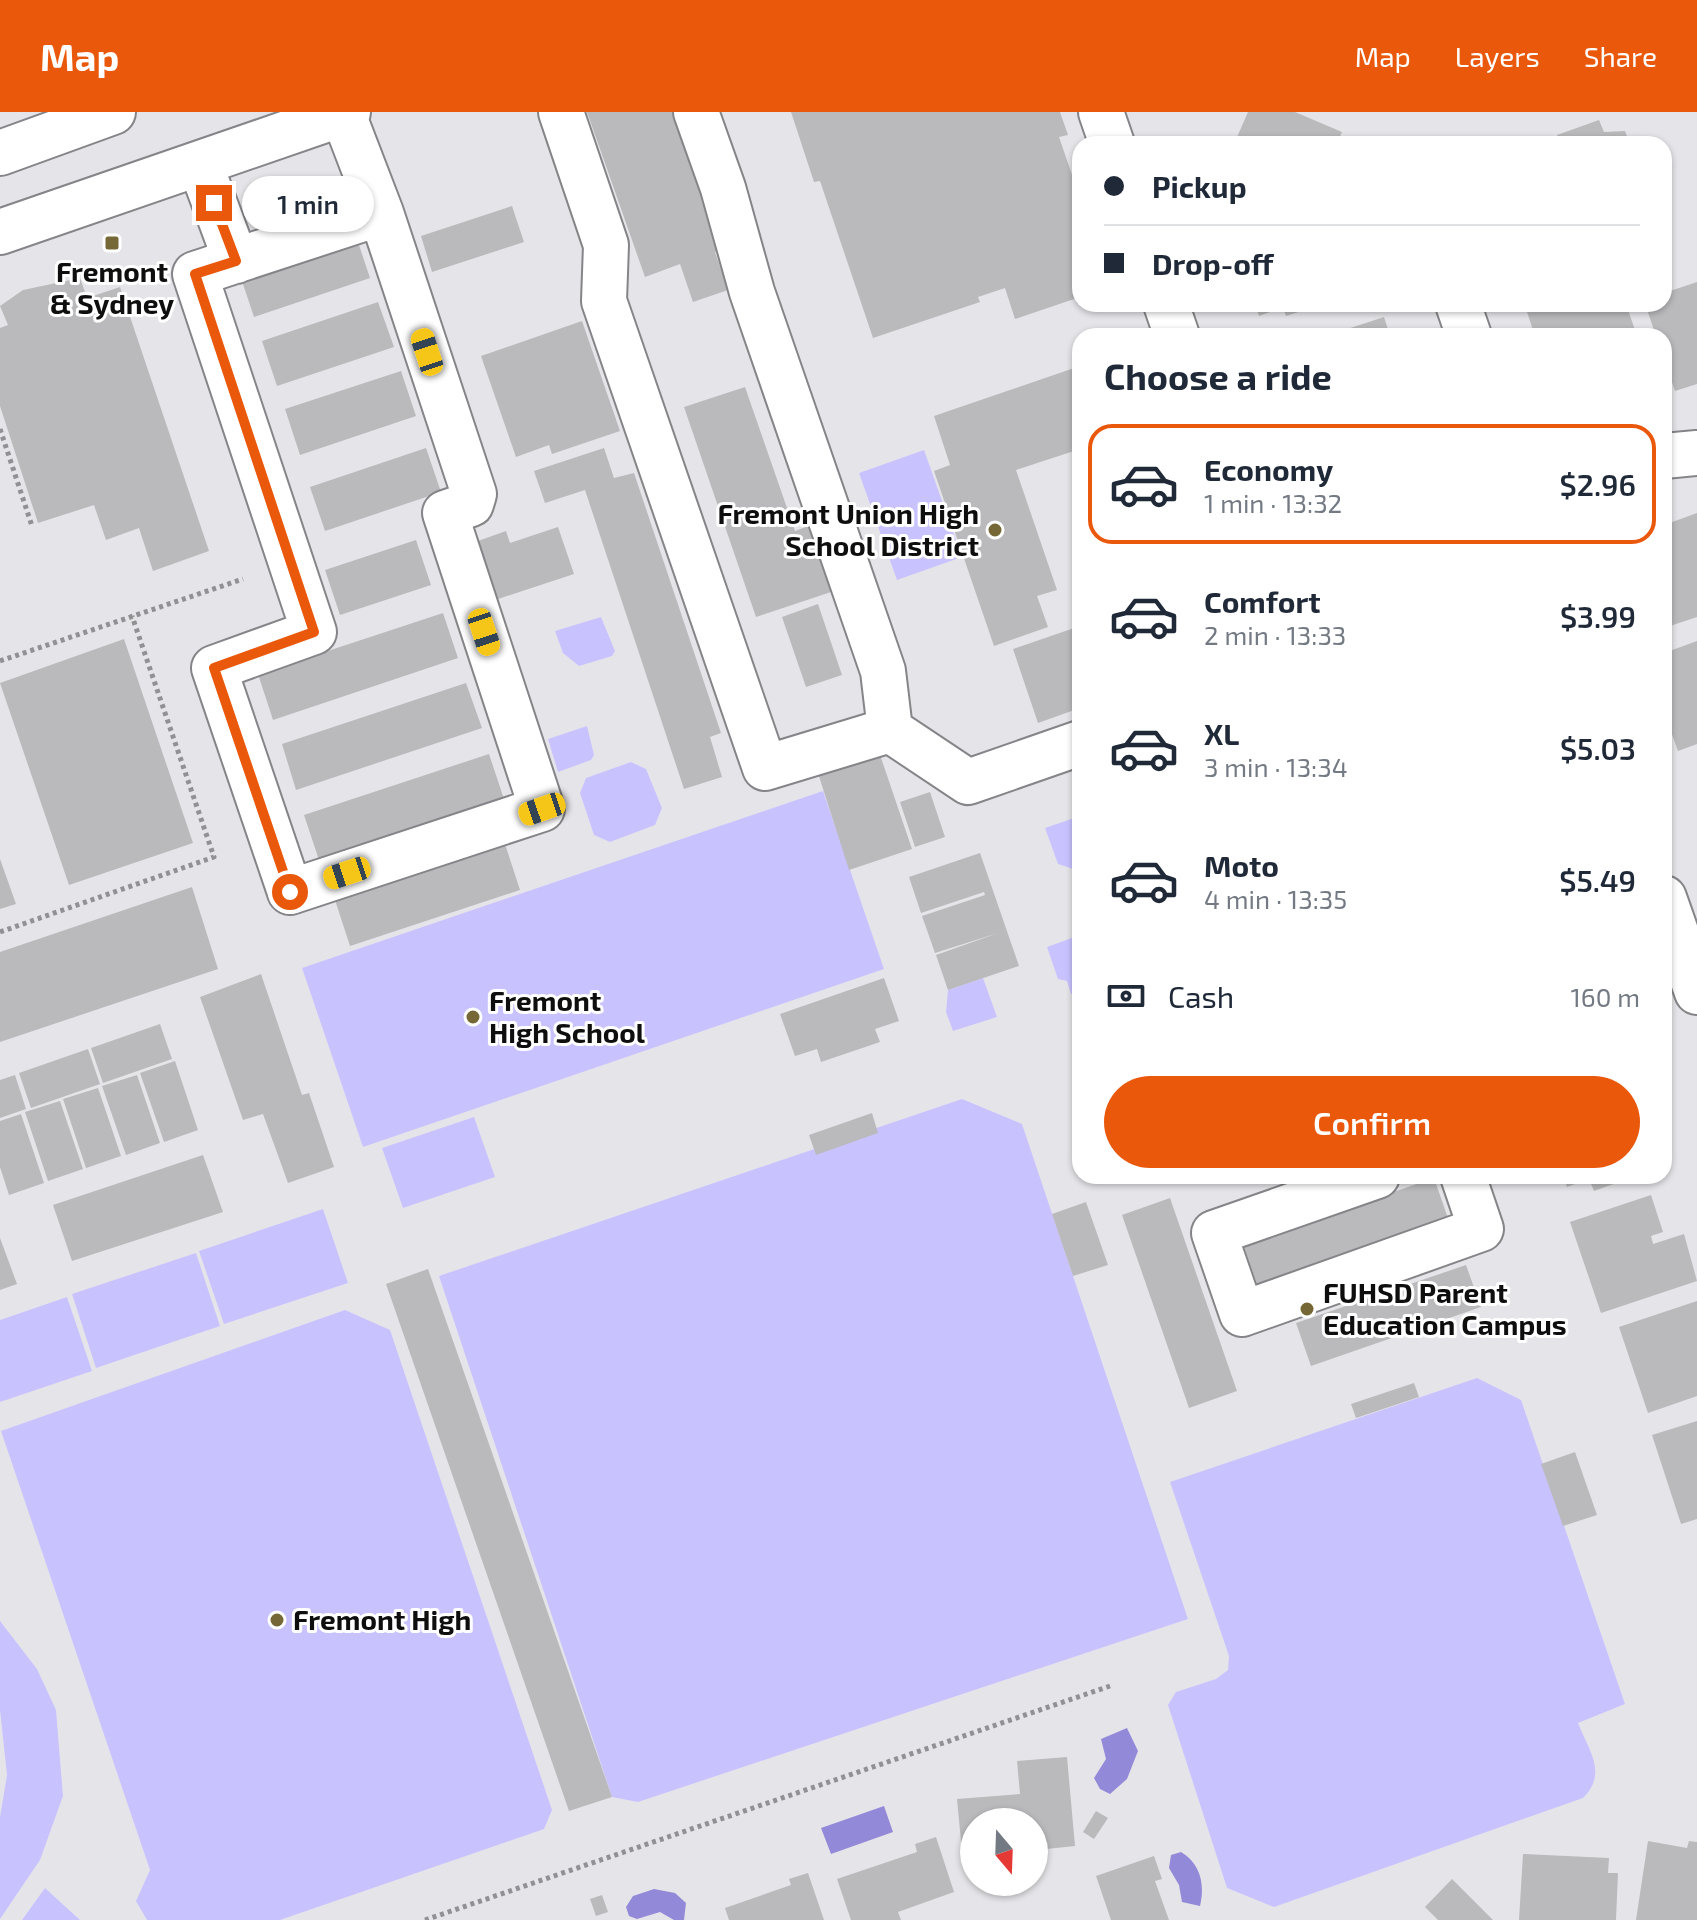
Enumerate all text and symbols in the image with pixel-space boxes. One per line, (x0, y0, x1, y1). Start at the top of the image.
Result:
text: Map (40, 33, 119, 79)
text: Map (1355, 39, 1411, 73)
text: Layers (1455, 39, 1540, 73)
text: Share (1584, 39, 1657, 73)
text: Pickup (1152, 168, 1247, 204)
callout: 1 min (242, 175, 374, 231)
route end (196, 185, 232, 221)
text: 1 min (277, 188, 339, 219)
marker: Fremont & Sydney (103, 234, 121, 252)
text: Drop-off (1152, 245, 1274, 281)
place label: Fremont & Sydney (50, 254, 174, 320)
car (408, 325, 446, 379)
text: Choose a ride (1104, 354, 1332, 397)
icon: car (1108, 448, 1180, 520)
text: Economy (1204, 451, 1333, 487)
text: $2.96 (1560, 466, 1636, 502)
text: 1 min · 13:32 (1204, 487, 1342, 518)
place label: Fremont Union High School District (717, 496, 979, 562)
marker: Fremont Union High School District (986, 521, 1004, 539)
icon: car (1108, 580, 1180, 652)
text: Comfort (1204, 583, 1321, 619)
text: $3.99 (1560, 598, 1636, 634)
car (465, 605, 503, 659)
text: 2 min · 13:33 (1204, 619, 1346, 650)
icon: car (1108, 712, 1180, 784)
text: XL (1204, 715, 1239, 751)
text: $5.03 (1560, 730, 1636, 766)
text: 3 min · 13:34 (1204, 751, 1348, 782)
car (515, 790, 569, 828)
icon: car (1108, 844, 1180, 916)
text: Moto (1204, 847, 1279, 883)
car (320, 854, 374, 892)
text: $5.49 (1559, 862, 1636, 898)
route start (272, 874, 308, 910)
text: 4 min · 13:35 (1204, 883, 1347, 914)
icon: cash (1104, 974, 1148, 1018)
text: Cash (1168, 978, 1234, 1014)
text: 160 m (1571, 981, 1640, 1012)
place label: Fremont High School (489, 983, 646, 1049)
marker: Fremont High School (464, 1008, 482, 1026)
button: Confirm (1104, 1076, 1640, 1168)
place label: FUHSD Parent Education Campus (1323, 1275, 1567, 1341)
marker: FUHSD Parent Education Campus (1298, 1300, 1316, 1318)
place label: Fremont High (293, 1602, 471, 1636)
marker: Fremont High (268, 1611, 286, 1629)
north arrow (960, 1808, 1048, 1896)
map controls (960, 1808, 1048, 1896)

